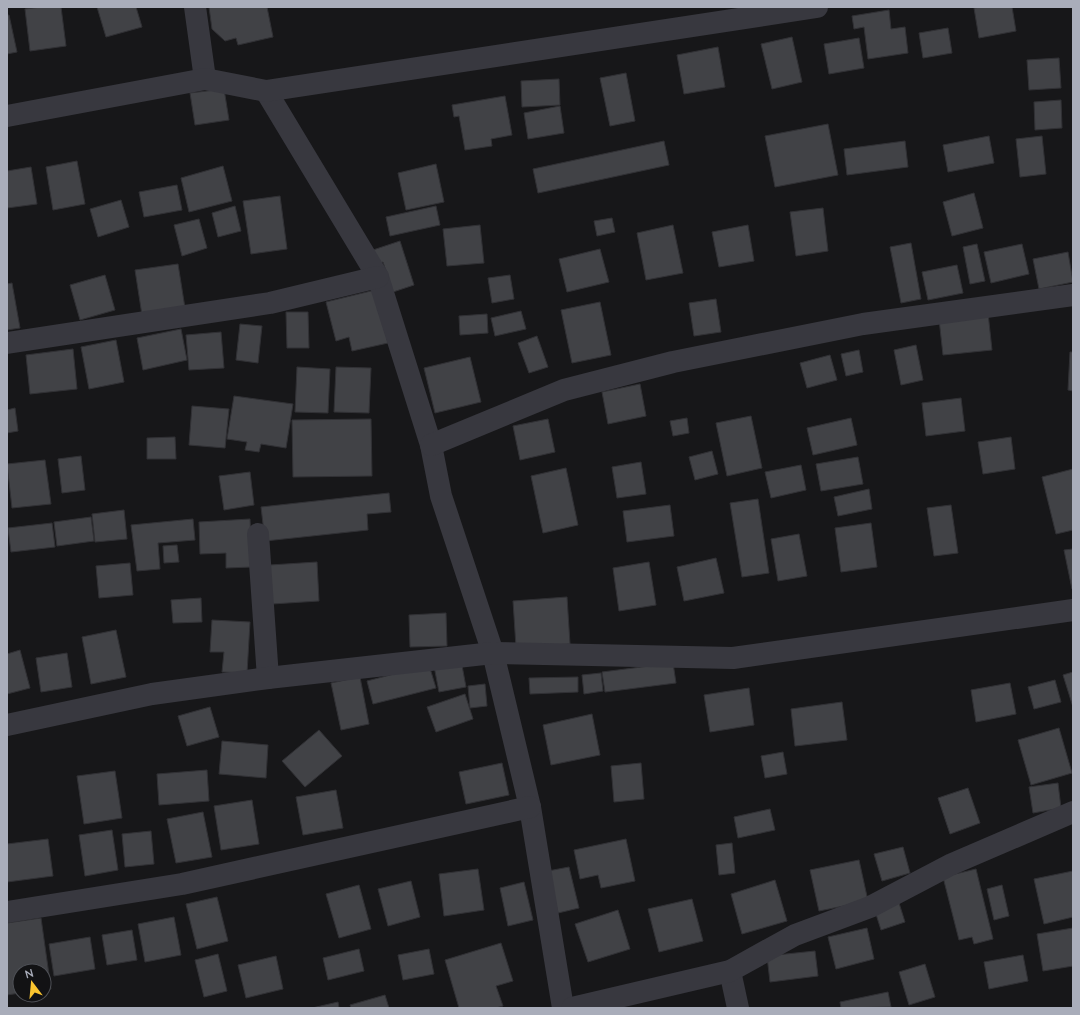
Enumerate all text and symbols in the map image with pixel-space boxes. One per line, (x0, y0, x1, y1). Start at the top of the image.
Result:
north arrow (12, 963, 52, 1003)
text: N (23, 966, 35, 981)

